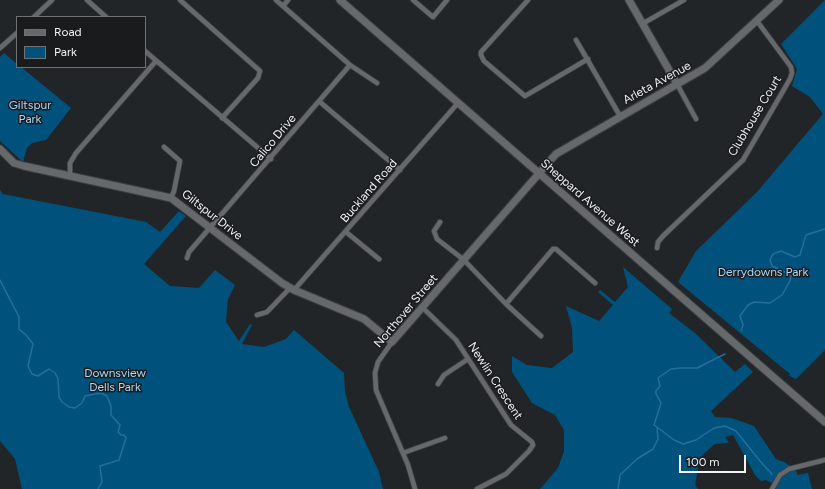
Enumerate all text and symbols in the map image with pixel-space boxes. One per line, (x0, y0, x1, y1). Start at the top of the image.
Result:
legend (16, 16, 146, 68)
text: Road (54, 25, 82, 39)
text: Park (54, 45, 77, 59)
street label: Arleta Avenue (620, 58, 694, 108)
street label: Clubhouse Court (725, 73, 785, 159)
park label: Giltspur Park (9, 98, 51, 126)
street label: Calico Drive (247, 112, 299, 170)
street label: Buckland Road (338, 156, 400, 226)
street label: Sheppard Avenue West (538, 156, 642, 250)
street label: Giltspur Drive (179, 187, 245, 243)
park label: Derrydowns Park (718, 265, 808, 279)
street label: Northover Street (371, 271, 441, 351)
street label: Newlin Crescent (465, 340, 525, 422)
park label: Downsview Dells Park (84, 366, 146, 394)
scale bar (681, 447, 748, 473)
text: 100 m (686, 455, 720, 469)

